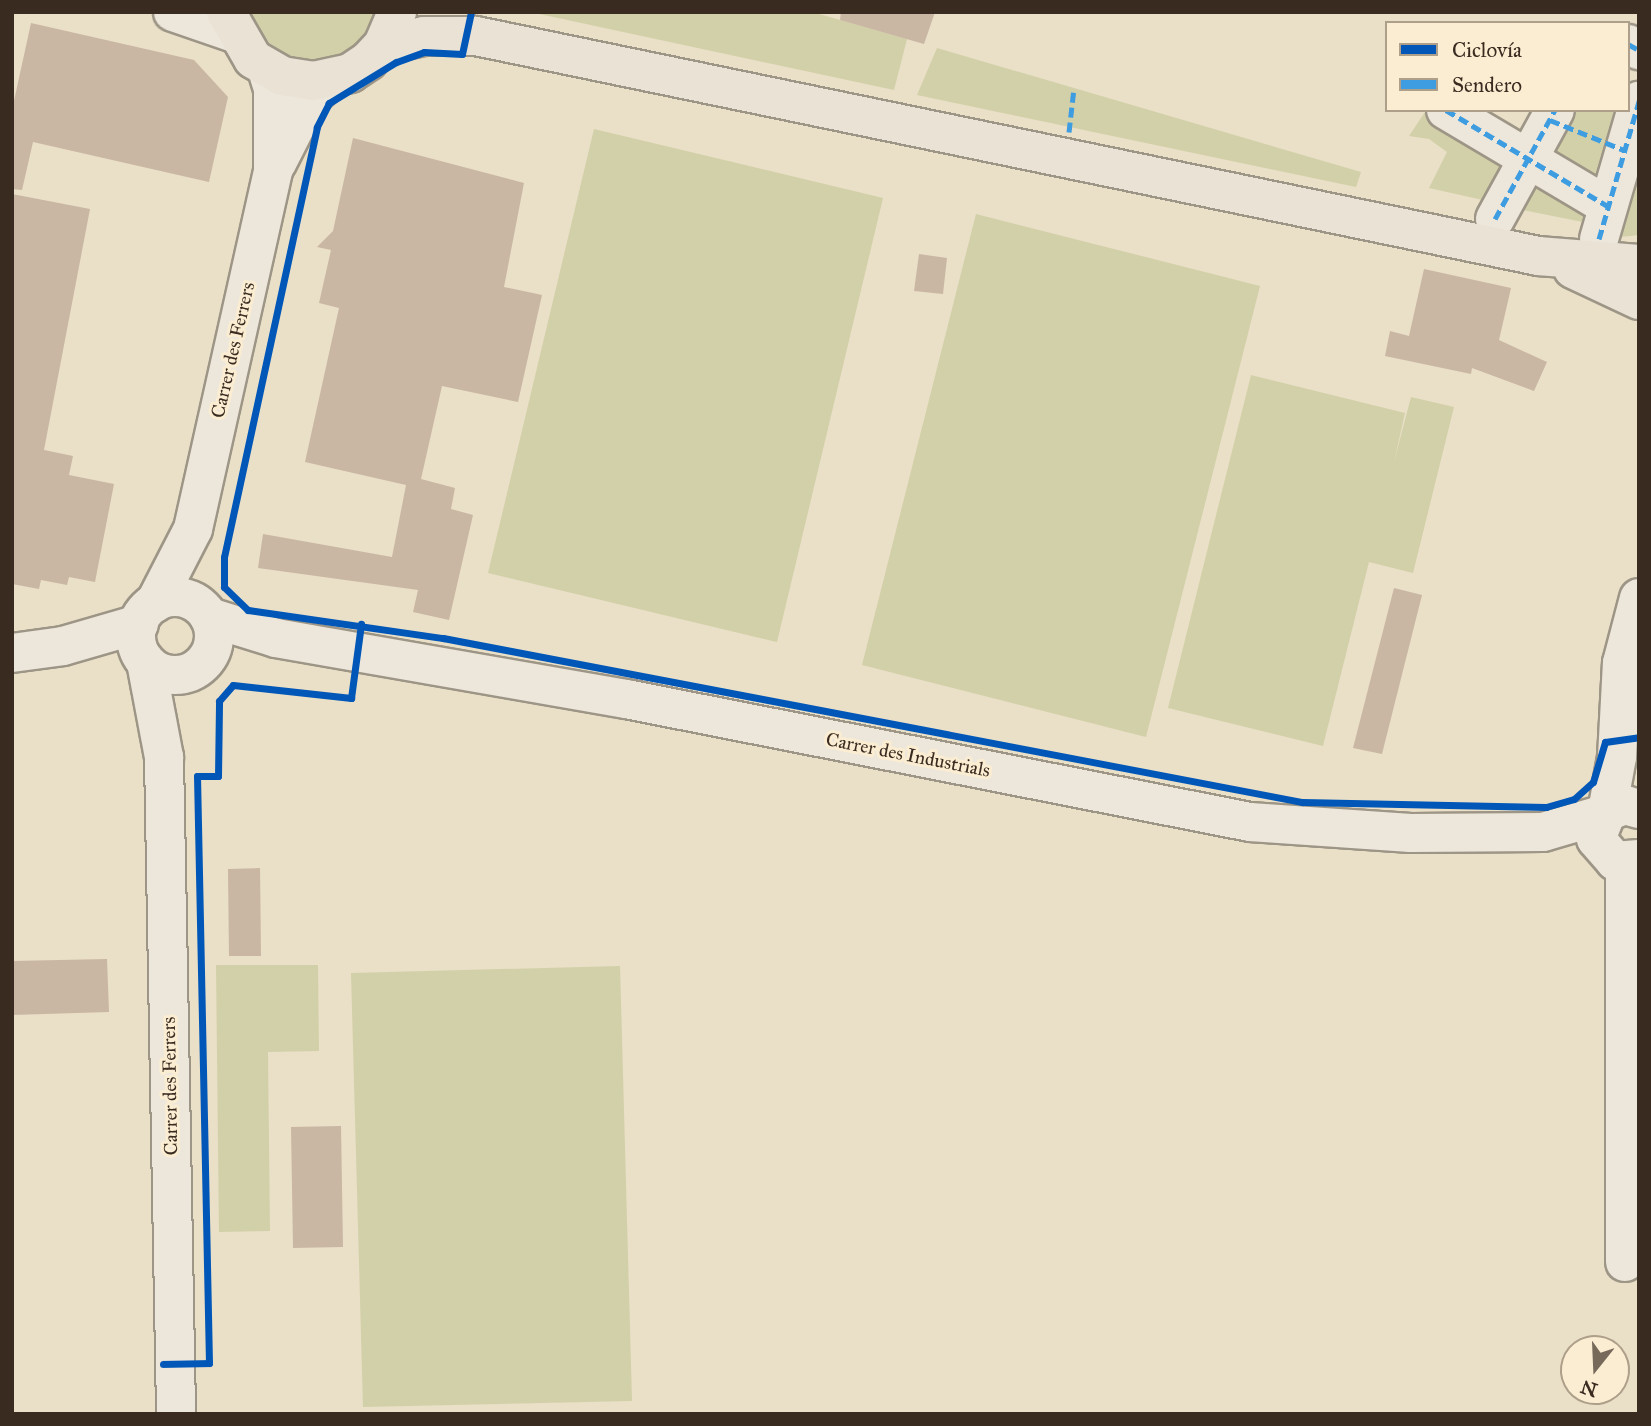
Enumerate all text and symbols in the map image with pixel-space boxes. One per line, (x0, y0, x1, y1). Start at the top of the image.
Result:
legend (1385, 21, 1630, 112)
text: Ciclovía (1452, 37, 1522, 63)
text: Sendero (1452, 72, 1522, 98)
street label: Carrer des Ferrers (206, 280, 260, 420)
street label: Carrer des Industrials (824, 728, 992, 782)
street label: Carrer des Ferrers (157, 1016, 183, 1156)
north arrow (1560, 1335, 1630, 1405)
text: N (1578, 1375, 1600, 1402)

